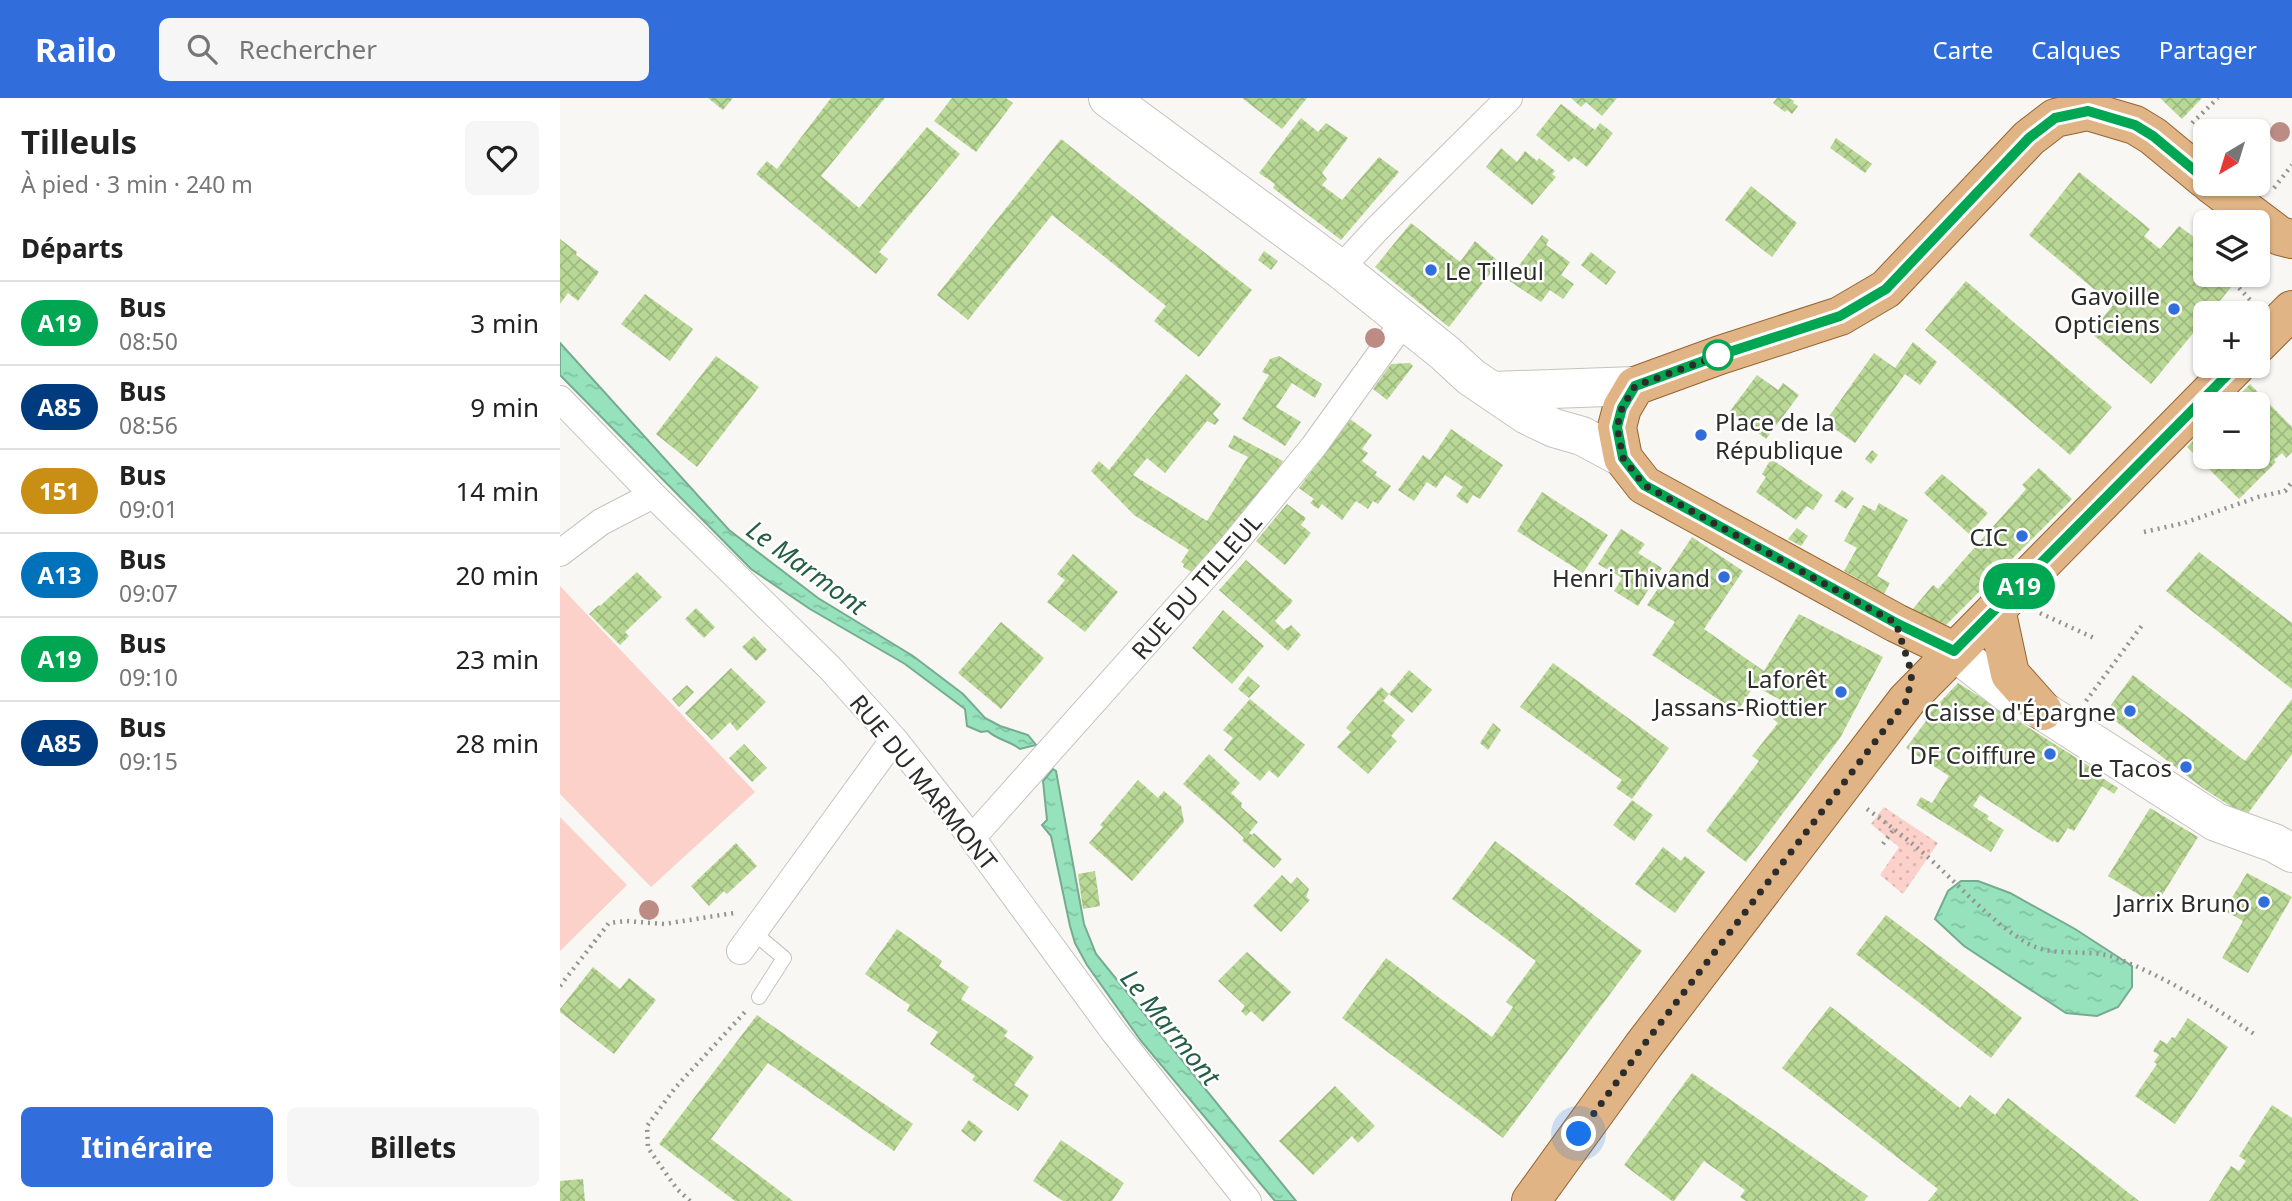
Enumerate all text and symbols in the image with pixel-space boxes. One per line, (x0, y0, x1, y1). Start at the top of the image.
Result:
search box (159, 18, 649, 81)
text: Railo (35, 27, 117, 72)
icon: search (183, 30, 221, 68)
text: Rechercher (239, 31, 377, 67)
text: Carte (1933, 33, 1993, 66)
text: Calques (2031, 33, 2121, 66)
text: Partager (2159, 33, 2257, 66)
text: Tilleuls (21, 119, 137, 164)
north arrow (2193, 119, 2270, 196)
map controls (2193, 119, 2270, 469)
button: heart (465, 121, 539, 195)
text: À pied · 3 min · 240 m (21, 168, 253, 200)
button: layers (2193, 210, 2270, 287)
text: Départs (21, 230, 124, 266)
place label: Le Tilleul (1445, 254, 1544, 287)
marker: Le Tilleul (1423, 262, 1439, 278)
place label: Gavoille Opticiens (2054, 279, 2160, 340)
text: Bus (119, 289, 166, 325)
marker: Gavoille Opticiens (2166, 301, 2182, 317)
button: + (2193, 301, 2270, 378)
text: 3 min (470, 305, 539, 341)
text: A19 (37, 306, 82, 339)
text: 08:50 (119, 325, 178, 357)
unlabelled marker (1703, 340, 1733, 370)
text: Bus (119, 373, 166, 409)
text: 9 min (470, 389, 539, 425)
text: A85 (37, 390, 82, 423)
button: − (2193, 392, 2270, 469)
place label: Place de la République (1715, 405, 1843, 466)
text: 08:56 (119, 409, 178, 441)
marker: Place de la République (1693, 427, 1709, 443)
text: Bus (119, 457, 166, 493)
text: 14 min (455, 473, 539, 509)
text: 151 (39, 474, 80, 507)
text: 09:01 (119, 493, 178, 525)
street label: RUE DU TILLEUL (1123, 506, 1269, 666)
water label: Le Marmont (740, 511, 875, 624)
place label: CIC (1970, 520, 2008, 553)
marker: CIC (2014, 528, 2030, 544)
text: Bus (119, 541, 166, 577)
text: 20 min (455, 557, 539, 593)
text: A13 (37, 558, 82, 591)
place label: Henri Thivand (1552, 561, 1710, 594)
line badge: A19 (1979, 563, 2059, 609)
marker: Henri Thivand (1716, 569, 1732, 585)
text: A19 (1997, 569, 2041, 602)
text: 09:07 (119, 577, 178, 609)
text: Bus (119, 625, 166, 661)
text: 23 min (455, 641, 539, 677)
text: A19 (37, 642, 82, 675)
text: 09:10 (119, 661, 178, 693)
place label: Laforêt Jassans-Riottier (1652, 662, 1827, 723)
marker: Laforêt Jassans-Riottier (1833, 684, 1849, 700)
street label: RUE DU MARMONT (843, 687, 1006, 877)
place label: Caisse d'Épargne (1924, 695, 2116, 728)
marker: Caisse d'Épargne (2122, 703, 2138, 719)
text: Bus (119, 709, 166, 745)
text: 28 min (455, 725, 539, 761)
text: A85 (37, 726, 82, 759)
place label: DF Coiffure (1910, 738, 2036, 771)
text: 09:15 (119, 745, 178, 777)
marker: DF Coiffure (2042, 746, 2058, 762)
place label: Le Tacos (2077, 751, 2172, 784)
marker: Le Tacos (2178, 759, 2194, 775)
place label: Jarrix Bruno (2113, 886, 2250, 919)
marker: Jarrix Bruno (2256, 894, 2272, 910)
water label: Le Marmont (1113, 961, 1230, 1094)
button: Itinéraire (21, 1107, 273, 1187)
button: Billets (287, 1107, 539, 1187)
your location (1561, 1116, 1596, 1151)

